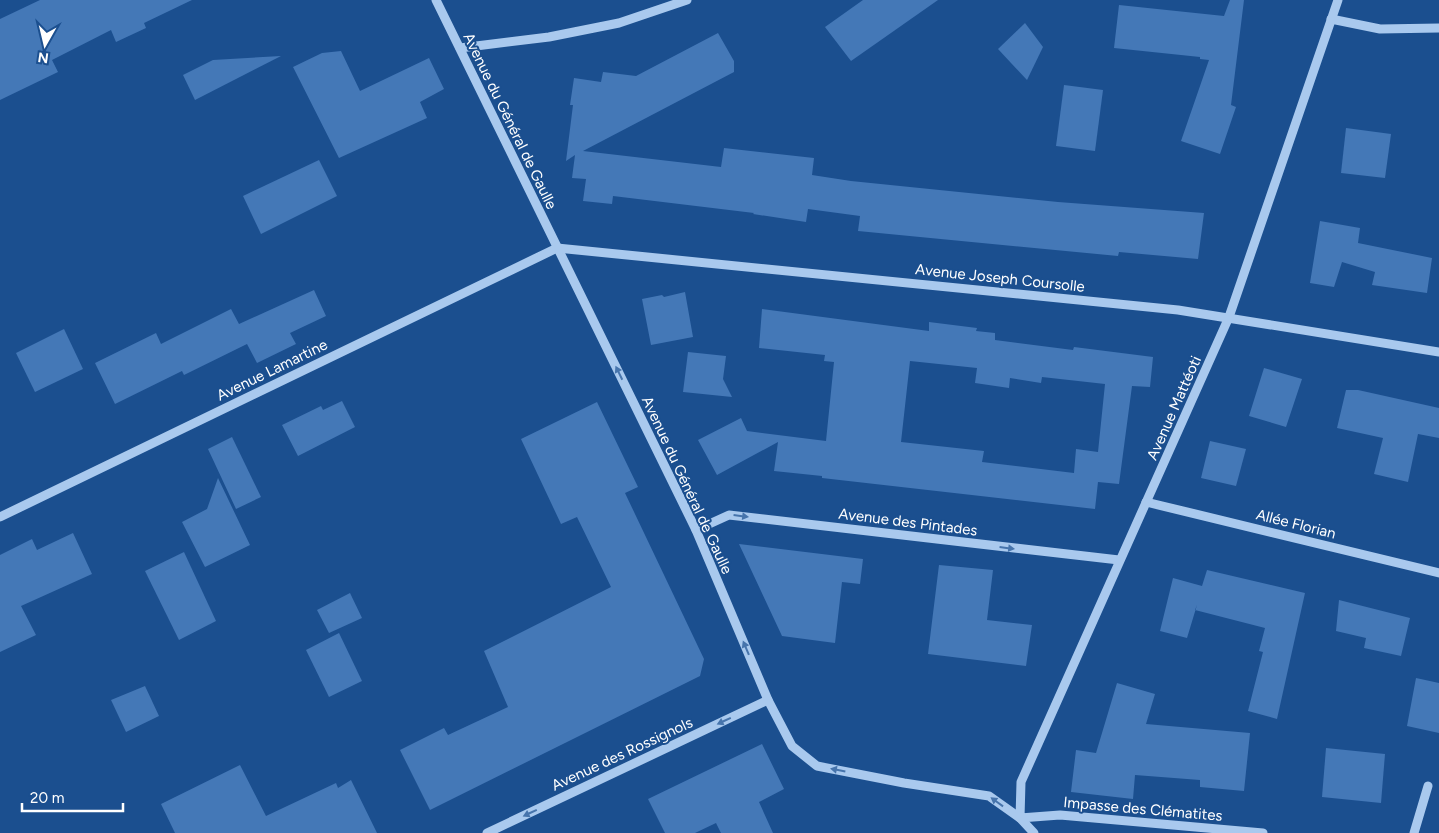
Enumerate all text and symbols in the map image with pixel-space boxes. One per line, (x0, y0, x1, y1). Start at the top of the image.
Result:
north arrow (20, 20, 70, 70)
street label: Avenue du Général de Gaulle (459, 30, 561, 212)
text: N (37, 48, 50, 67)
street label: Avenue Joseph Coursolle (914, 260, 1086, 296)
street label: Avenue Lamartine (214, 335, 330, 405)
street label: Avenue Mattéoti (1143, 353, 1205, 463)
one-way arrow (615, 366, 623, 381)
street label: Avenue du Général de Gaulle (638, 393, 736, 577)
street label: Avenue des Pintades (837, 505, 979, 539)
street label: Allée Florian (1254, 505, 1338, 543)
one-way arrow (734, 512, 750, 520)
one-way arrow (999, 544, 1015, 552)
one-way arrow (741, 641, 749, 655)
street label: Avenue des Rossignols (548, 713, 696, 795)
one-way arrow (717, 717, 731, 725)
one-way arrow (830, 765, 846, 773)
scale bar (22, 780, 124, 812)
text: 20 m (30, 789, 64, 807)
street label: Impasse des Clématites (1063, 793, 1223, 825)
one-way arrow (991, 796, 1004, 807)
one-way arrow (523, 809, 537, 817)

